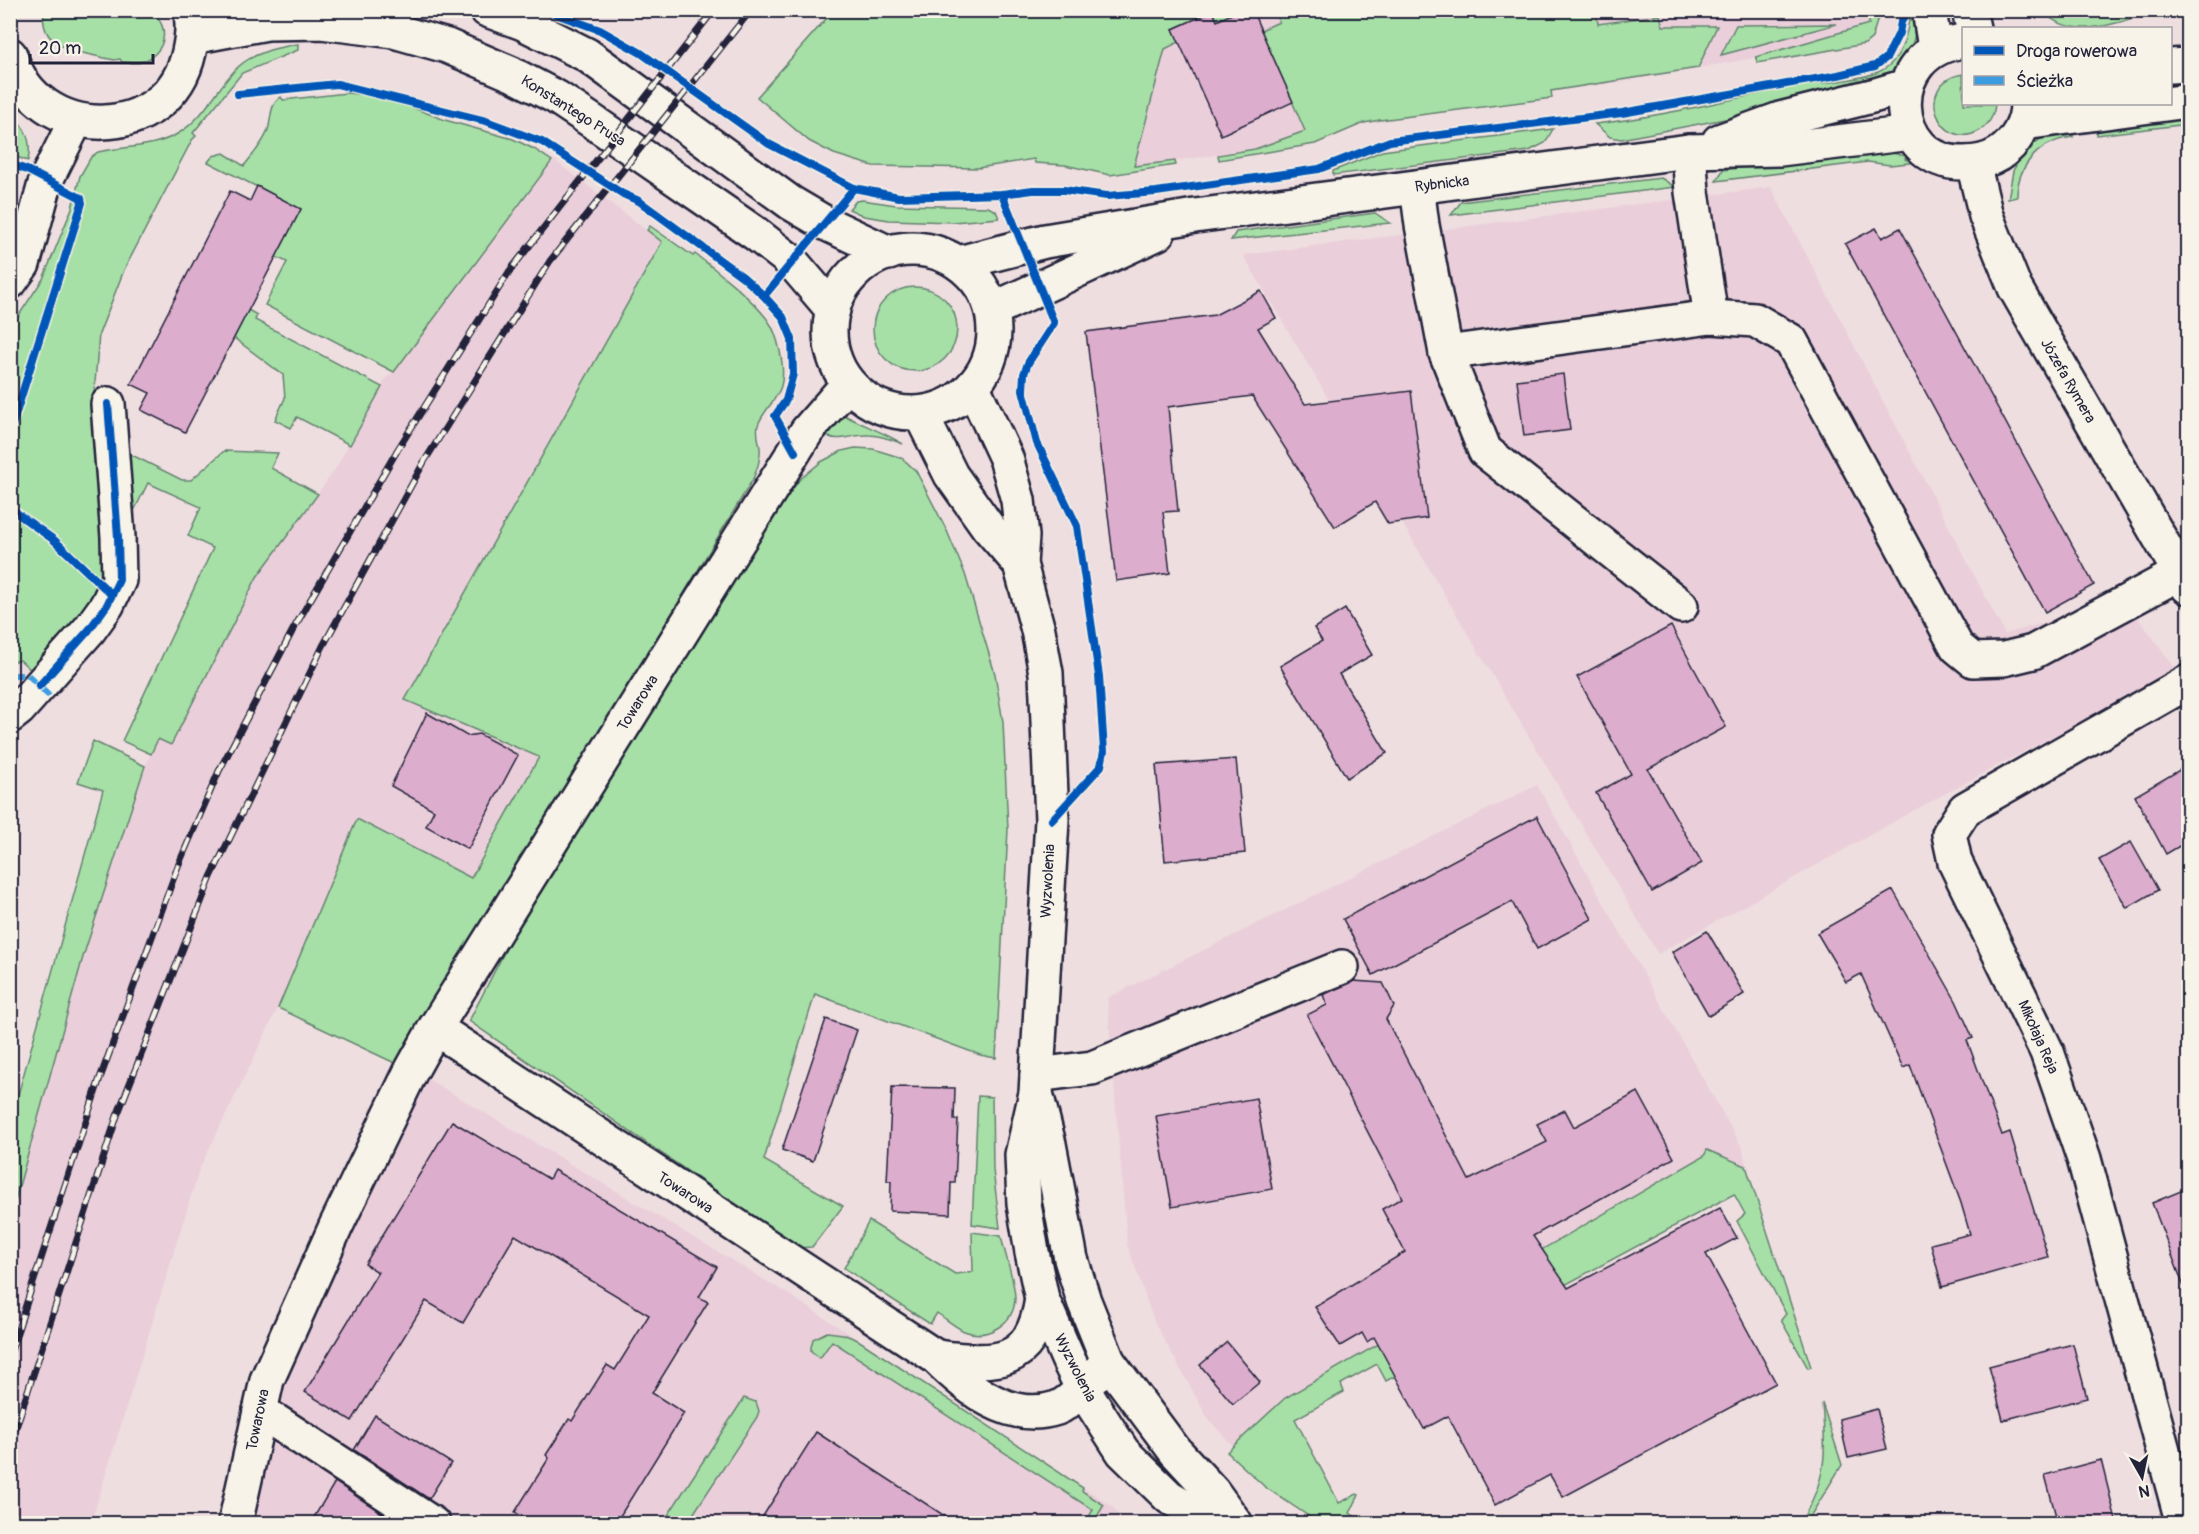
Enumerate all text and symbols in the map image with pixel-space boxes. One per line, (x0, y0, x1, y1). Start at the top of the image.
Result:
scale bar (30, 27, 153, 65)
legend (1962, 27, 2172, 105)
text: 20 m (39, 37, 81, 60)
text: Droga rowerowa (2016, 40, 2137, 63)
text: Ścieżka (2016, 70, 2073, 93)
street label: Konstantego Prusa (517, 71, 629, 151)
street label: Rybnicka (1414, 171, 1470, 197)
street label: Józefa Rymera (2036, 335, 2100, 427)
street label: Towarowa (613, 671, 663, 735)
street label: Wyzwolenia (1037, 844, 1059, 918)
street label: Mikołaja Reja (2013, 997, 2063, 1077)
street label: Towarowa (654, 1168, 716, 1218)
street label: Wyzwolenia (1050, 1331, 1100, 1405)
street label: Towarowa (242, 1387, 274, 1453)
north arrow (2112, 1447, 2172, 1507)
text: N (2137, 1480, 2151, 1502)

